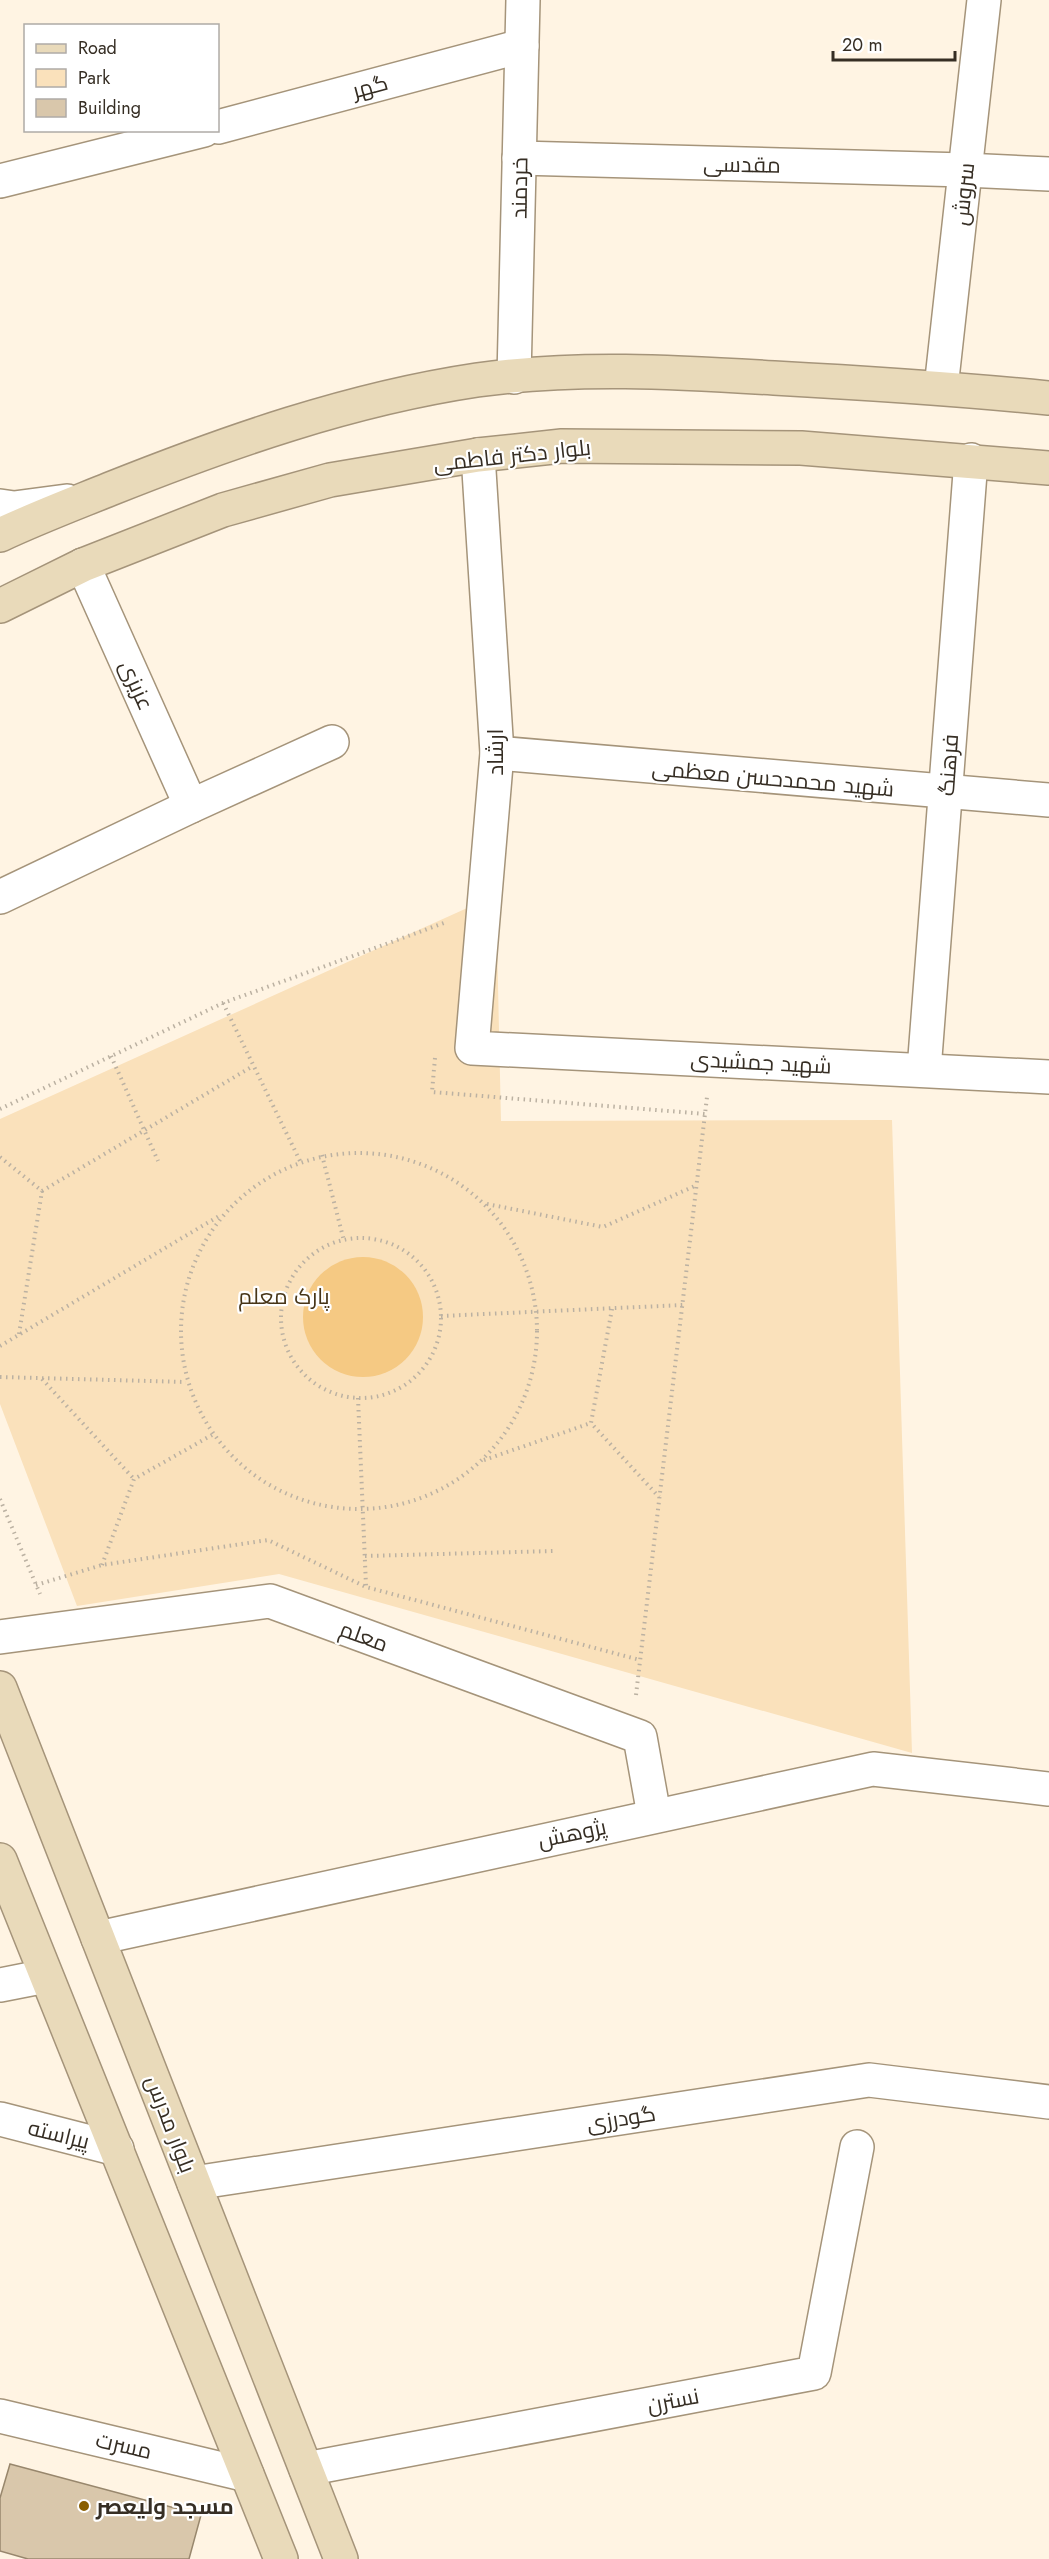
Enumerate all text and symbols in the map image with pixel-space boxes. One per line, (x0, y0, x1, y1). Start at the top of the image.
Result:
legend (24, 24, 219, 132)
scale bar (833, 24, 954, 62)
text: 20 m (842, 32, 882, 58)
text: Road (78, 35, 117, 61)
text: Park (78, 65, 110, 91)
street label: گهر (347, 66, 392, 107)
text: Building (78, 95, 141, 121)
street label: مقدسی (703, 147, 781, 181)
street label: خردمند (502, 157, 536, 219)
street label: سروش (944, 161, 982, 227)
street label: بلوار دکتر فاطمی (432, 431, 592, 479)
street label: عزیزی (112, 655, 162, 715)
street label: ارشاد (479, 728, 511, 776)
street label: فرهنگ (930, 733, 966, 797)
street label: شهید محمدحسن معظمی (650, 751, 896, 805)
street label: شهید جمشیدی (690, 1042, 832, 1082)
park label: پارک معلم (238, 1280, 330, 1312)
street label: معلم (335, 1613, 393, 1659)
street label: پژوهش (535, 1810, 609, 1856)
street label: بلوار مدرس (138, 2071, 204, 2177)
street label: گودرزی (584, 2097, 658, 2139)
street label: پیراسته (25, 2111, 93, 2157)
street label: نسترن (644, 2379, 702, 2421)
street label: مسرت (93, 2423, 155, 2467)
place label: مسجد ولیعصر (95, 2490, 234, 2522)
marker: مسجد ولیعصر (77, 2499, 91, 2513)

